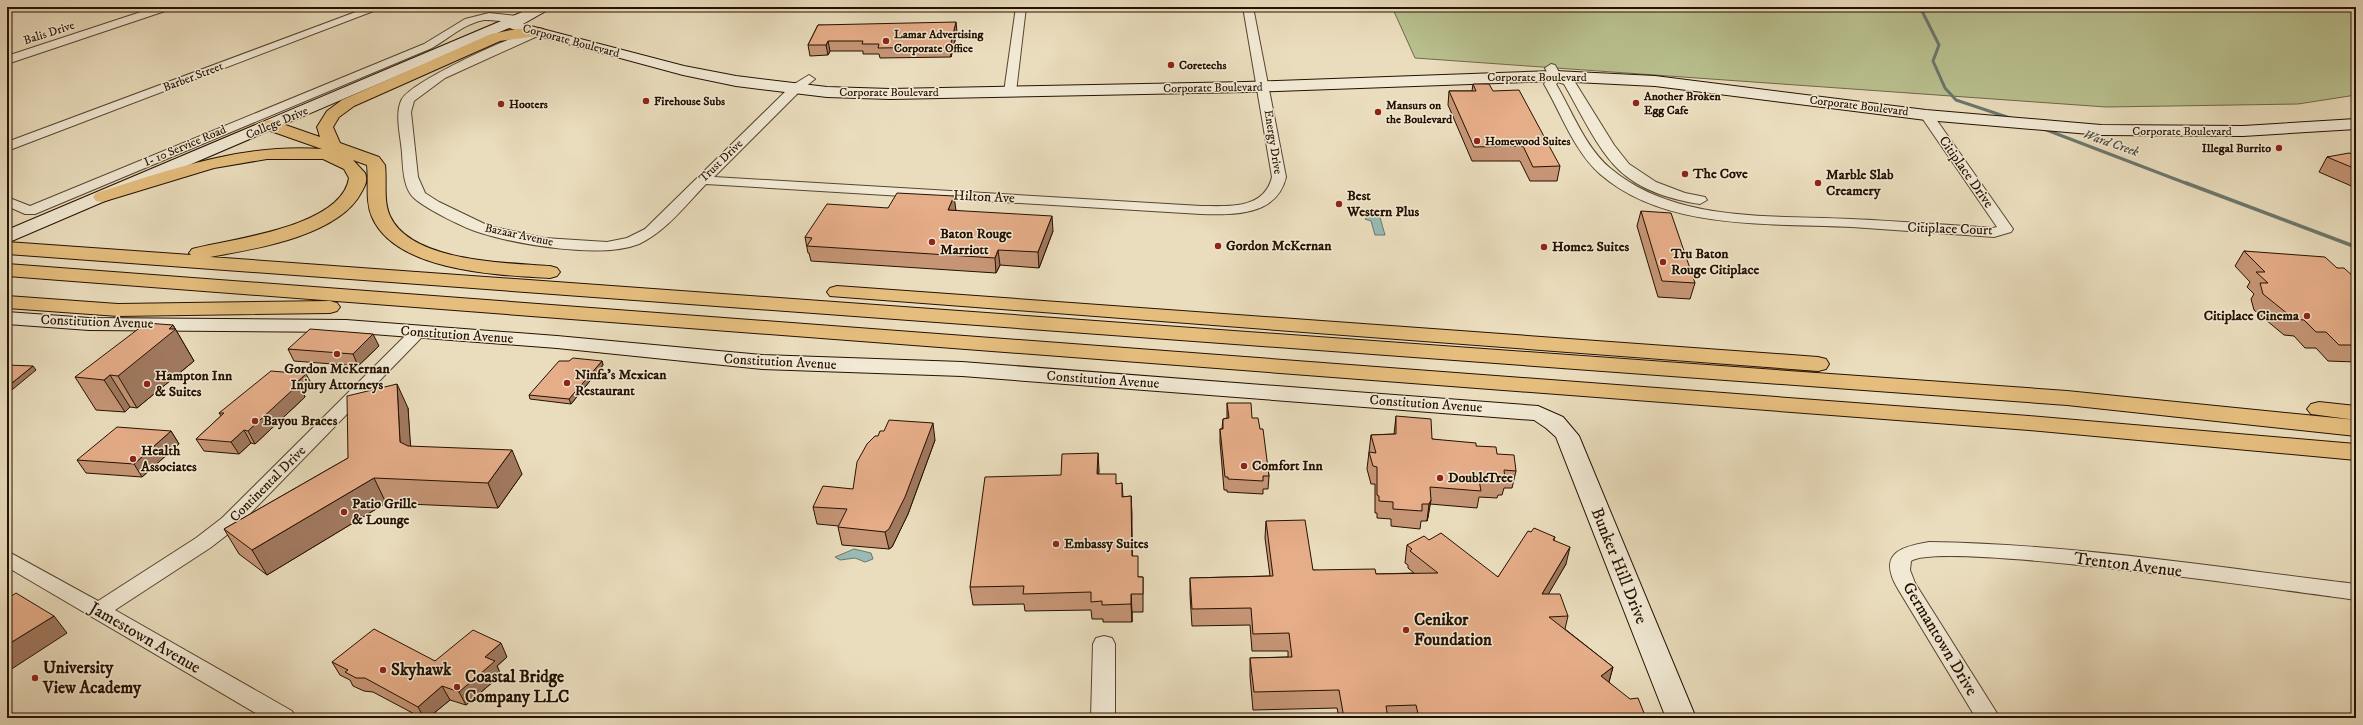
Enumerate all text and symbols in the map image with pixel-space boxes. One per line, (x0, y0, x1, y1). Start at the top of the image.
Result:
street label: Balis Drive (22, 18, 76, 48)
street label: Corporate Boulevard (521, 21, 621, 61)
place label: Lamar Advertising Corporate Office (894, 27, 984, 56)
marker: Lamar Advertising Corporate Office (881, 36, 891, 46)
place label: Coretechs (1179, 58, 1227, 73)
street label: Barber Street (161, 59, 225, 95)
marker: Coretechs (1166, 60, 1176, 70)
street label: Corporate Boulevard (1487, 70, 1587, 85)
street label: Corporate Boulevard (1163, 80, 1263, 96)
street label: Corporate Boulevard (839, 85, 939, 100)
place label: Another Broken Egg Cafe (1643, 89, 1721, 118)
street label: Corporate Boulevard (1809, 92, 1909, 120)
place label: Firehouse Subs (654, 94, 725, 109)
marker: Firehouse Subs (641, 96, 651, 106)
place label: Hooters (509, 97, 548, 112)
place label: Mansurs on the Boulevard (1386, 98, 1453, 127)
marker: Another Broken Egg Cafe (1631, 98, 1641, 108)
marker: Hooters (496, 99, 506, 109)
street label: College Drive (244, 103, 310, 143)
marker: Mansurs on the Boulevard (1373, 107, 1383, 117)
street label: Energy Drive (1260, 109, 1286, 175)
street label: I- 10 Service Road (142, 122, 228, 170)
street label: Corporate Boulevard (2132, 124, 2232, 139)
water label: Ward Creek (2081, 126, 2141, 160)
street label: Citiplace Drive (1935, 132, 1998, 212)
place label: Homewood Suites (1485, 134, 1571, 149)
street label: Trust Drive (696, 136, 746, 186)
marker: Homewood Suites (1472, 136, 1482, 146)
place label: Illegal Burrito (2202, 141, 2271, 156)
marker: Illegal Burrito (2274, 143, 2284, 153)
place label: The Cove (1692, 165, 1748, 183)
place label: Marble Slab Creamery (1826, 166, 1894, 200)
marker: The Cove (1680, 169, 1690, 179)
marker: Marble Slab Creamery (1813, 178, 1823, 188)
street label: Hilton Ave (953, 186, 1015, 208)
place label: Best Western Plus (1346, 187, 1419, 221)
marker: Best Western Plus (1334, 199, 1344, 209)
street label: Citiplace Court (1907, 219, 1994, 240)
street label: Bazaar Avenue (483, 220, 555, 250)
place label: Baton Rouge Marriott (940, 225, 1012, 259)
marker: Baton Rouge Marriott (927, 237, 937, 247)
place label: Gordon McKernan (1226, 237, 1332, 255)
place label: Home2 Suites (1552, 238, 1629, 256)
marker: Gordon McKernan (1213, 241, 1223, 251)
marker: Home2 Suites (1539, 242, 1549, 252)
place label: Tru Baton Rouge Citiplace (1670, 245, 1759, 279)
marker: Tru Baton Rouge Citiplace (1658, 257, 1668, 267)
place label: Citiplace Cinema (2204, 307, 2300, 325)
street label: Constitution Avenue (40, 311, 154, 333)
marker: Citiplace Cinema (2302, 311, 2312, 321)
street label: Constitution Avenue (400, 322, 514, 348)
marker: Gordon McKernan Injury Attorneys (332, 349, 342, 359)
street label: Constitution Avenue (723, 350, 837, 374)
place label: Gordon McKernan Injury Attorneys (284, 360, 391, 394)
place label: Ninfa's Mexican Restaurant (575, 366, 667, 400)
place label: Hampton Inn & Suites (155, 367, 233, 401)
street label: Constitution Avenue (1046, 367, 1160, 393)
marker: Ninfa's Mexican Restaurant (562, 378, 572, 388)
marker: Hampton Inn & Suites (142, 379, 152, 389)
street label: Constitution Avenue (1369, 391, 1483, 417)
place label: Bayou Braces (263, 412, 338, 430)
marker: Bayou Braces (250, 416, 260, 426)
place label: Health Associates (140, 442, 197, 476)
street label: Continental Drive (226, 442, 310, 526)
marker: Health Associates (128, 454, 138, 464)
place label: Comfort Inn (1252, 457, 1324, 475)
marker: Comfort Inn (1239, 461, 1249, 471)
place label: DoubleTree (1448, 469, 1513, 487)
marker: DoubleTree (1435, 473, 1445, 483)
place label: Patio Grille & Lounge (352, 495, 417, 529)
street label: Bunker Hill Drive (1586, 505, 1652, 627)
marker: Patio Grille & Lounge (339, 507, 349, 517)
place label: Embassy Suites (1064, 535, 1149, 553)
marker: Embassy Suites (1051, 539, 1061, 549)
street label: Trenton Avenue (2073, 547, 2183, 583)
street label: Germantown Drive (1897, 578, 1983, 700)
street label: Jamestown Avenue (84, 596, 205, 679)
place label: Cenikor Foundation (1414, 609, 1492, 651)
marker: Cenikor Foundation (1401, 625, 1411, 635)
place label: University View Academy (42, 657, 142, 699)
place label: Skyhawk (391, 659, 452, 681)
marker: Skyhawk (378, 665, 388, 675)
place label: Coastal Bridge Company LLC (465, 666, 569, 708)
marker: University View Academy (30, 673, 40, 683)
marker: Coastal Bridge Company LLC (452, 682, 462, 692)

